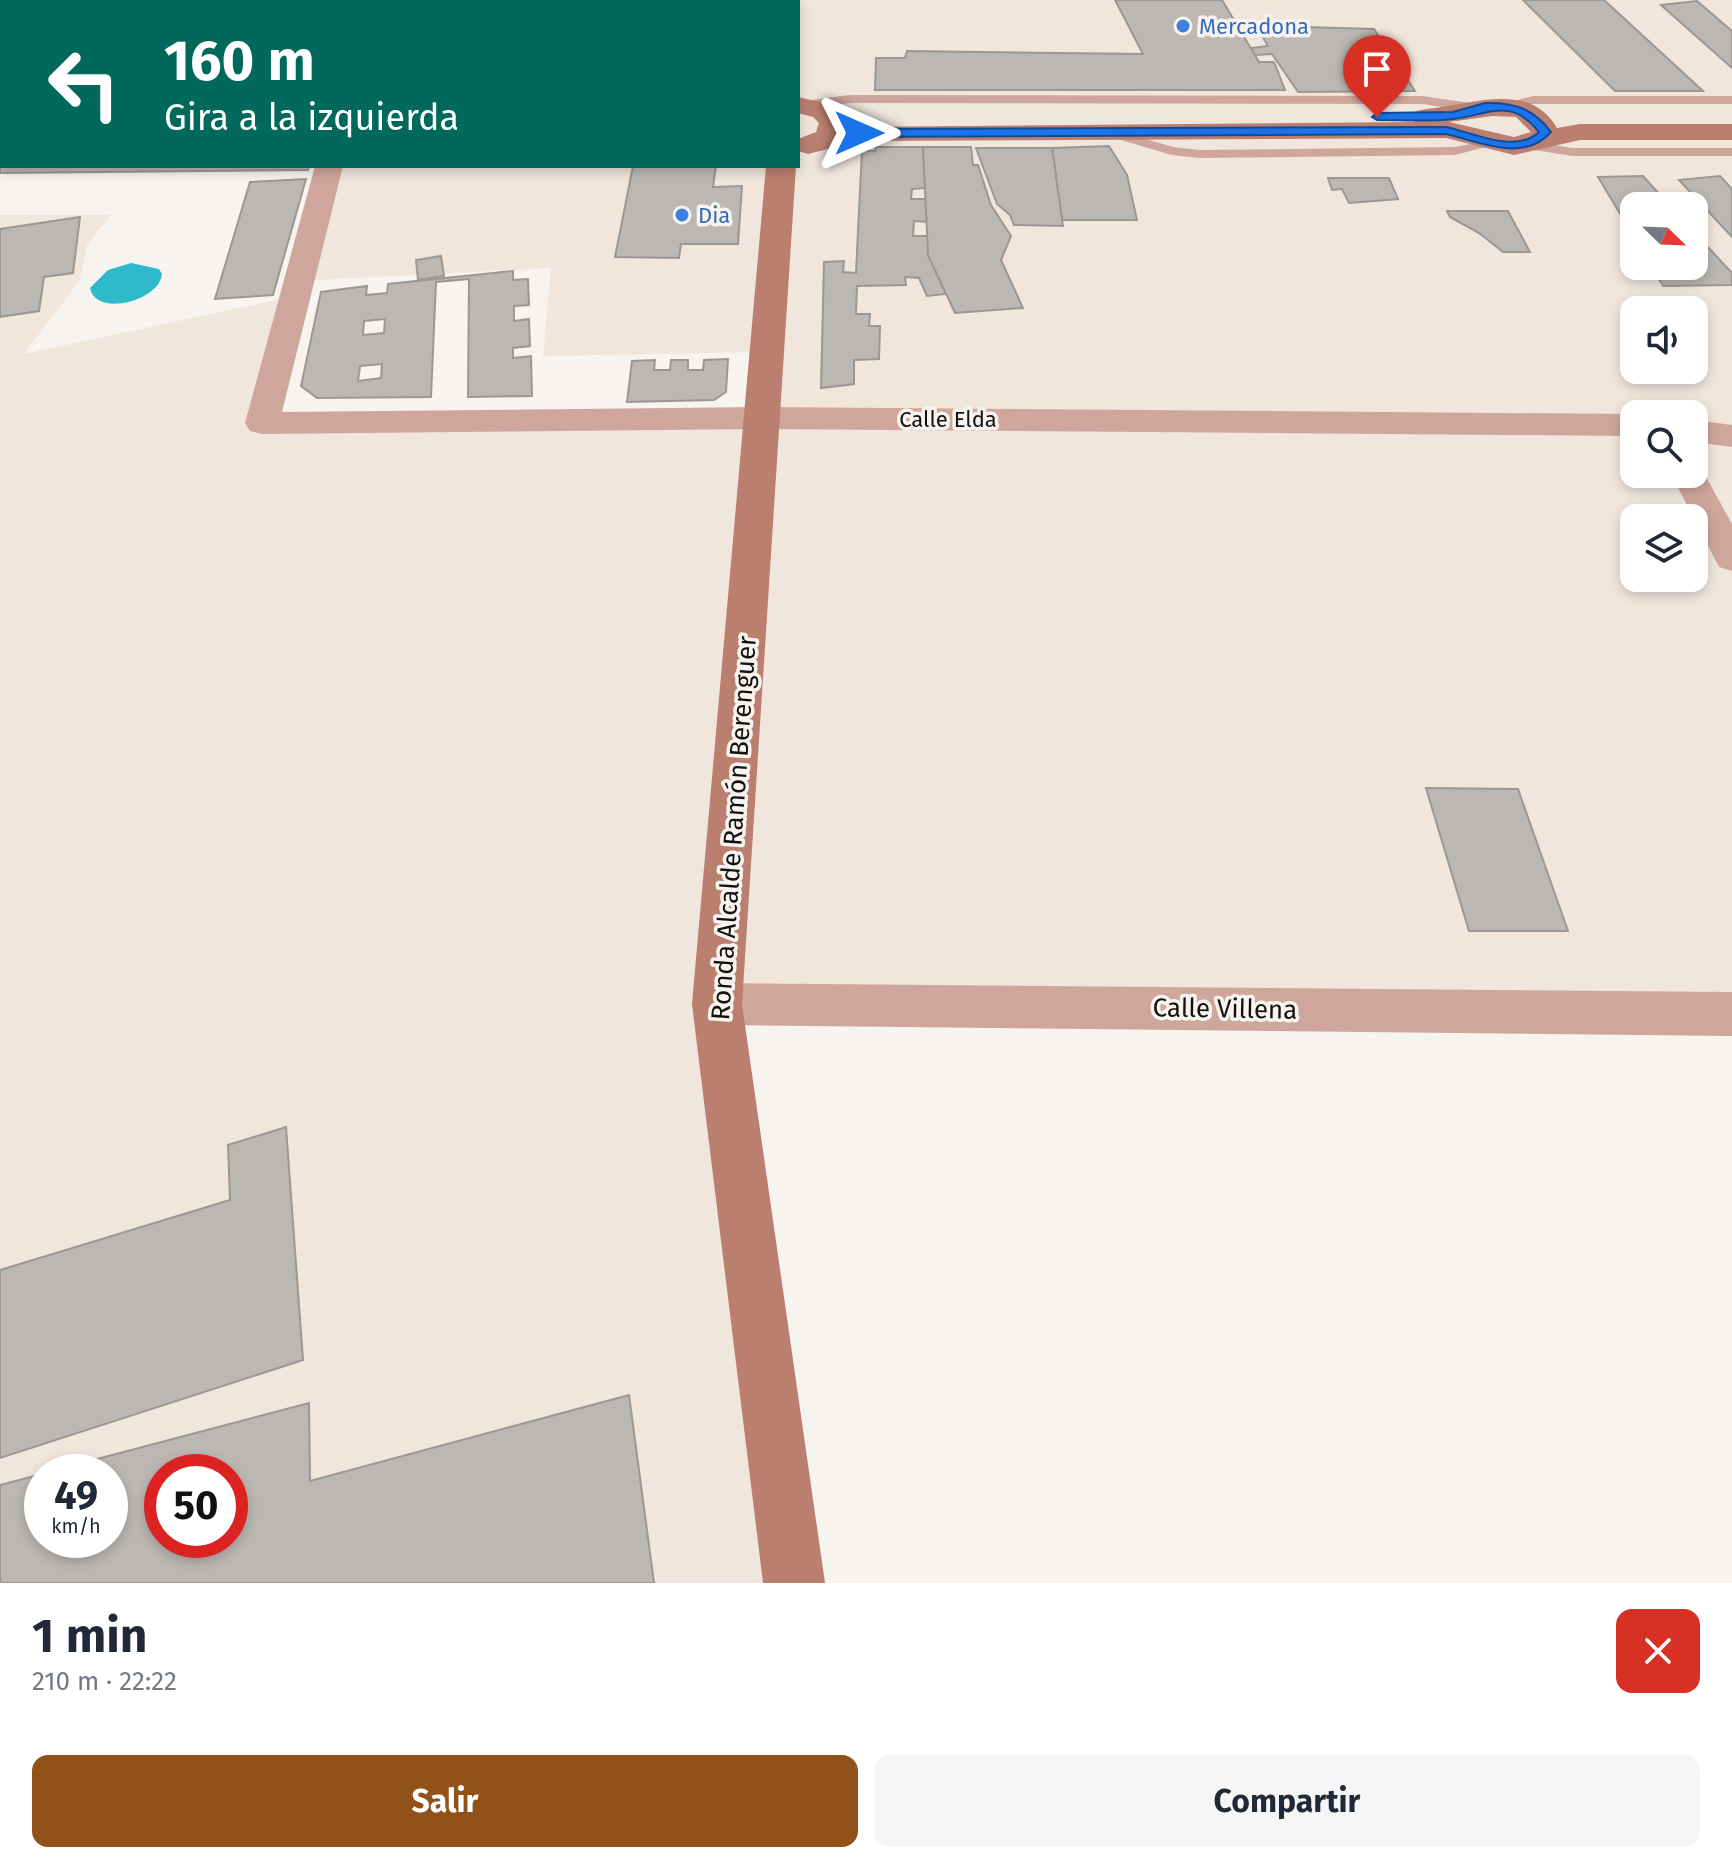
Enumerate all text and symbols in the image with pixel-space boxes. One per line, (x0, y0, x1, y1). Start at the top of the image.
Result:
place label: Mercadona (1199, 13, 1309, 40)
marker: Mercadona (1174, 17, 1192, 35)
text: 160 m (164, 28, 315, 95)
icon: left (32, 32, 136, 136)
pin (1343, 35, 1411, 117)
icon: arrive (1355, 47, 1399, 91)
position arrow (817, 91, 901, 175)
text: Gira a la izquierda (164, 96, 459, 140)
north arrow (1620, 192, 1708, 280)
map controls (1620, 192, 1708, 592)
place label: Dia (698, 202, 730, 229)
marker: Dia (673, 206, 691, 224)
button: sound (1620, 296, 1708, 384)
button: search (1620, 400, 1708, 488)
street label: Calle Elda (899, 406, 997, 433)
button: layers (1620, 504, 1708, 592)
street label: Ronda Alcalde Ramón Berenguer (705, 635, 763, 1021)
street label: Calle Villena (1152, 992, 1298, 1026)
speed limit sign: 50 (144, 1454, 248, 1558)
text: 49 (54, 1472, 98, 1520)
text: km/h (51, 1514, 101, 1538)
text: 1 min (32, 1607, 147, 1665)
button: close (1616, 1609, 1700, 1693)
text: 210 m · 22:22 (32, 1666, 177, 1697)
button: Salir (32, 1755, 858, 1847)
button: Compartir (874, 1755, 1700, 1847)

